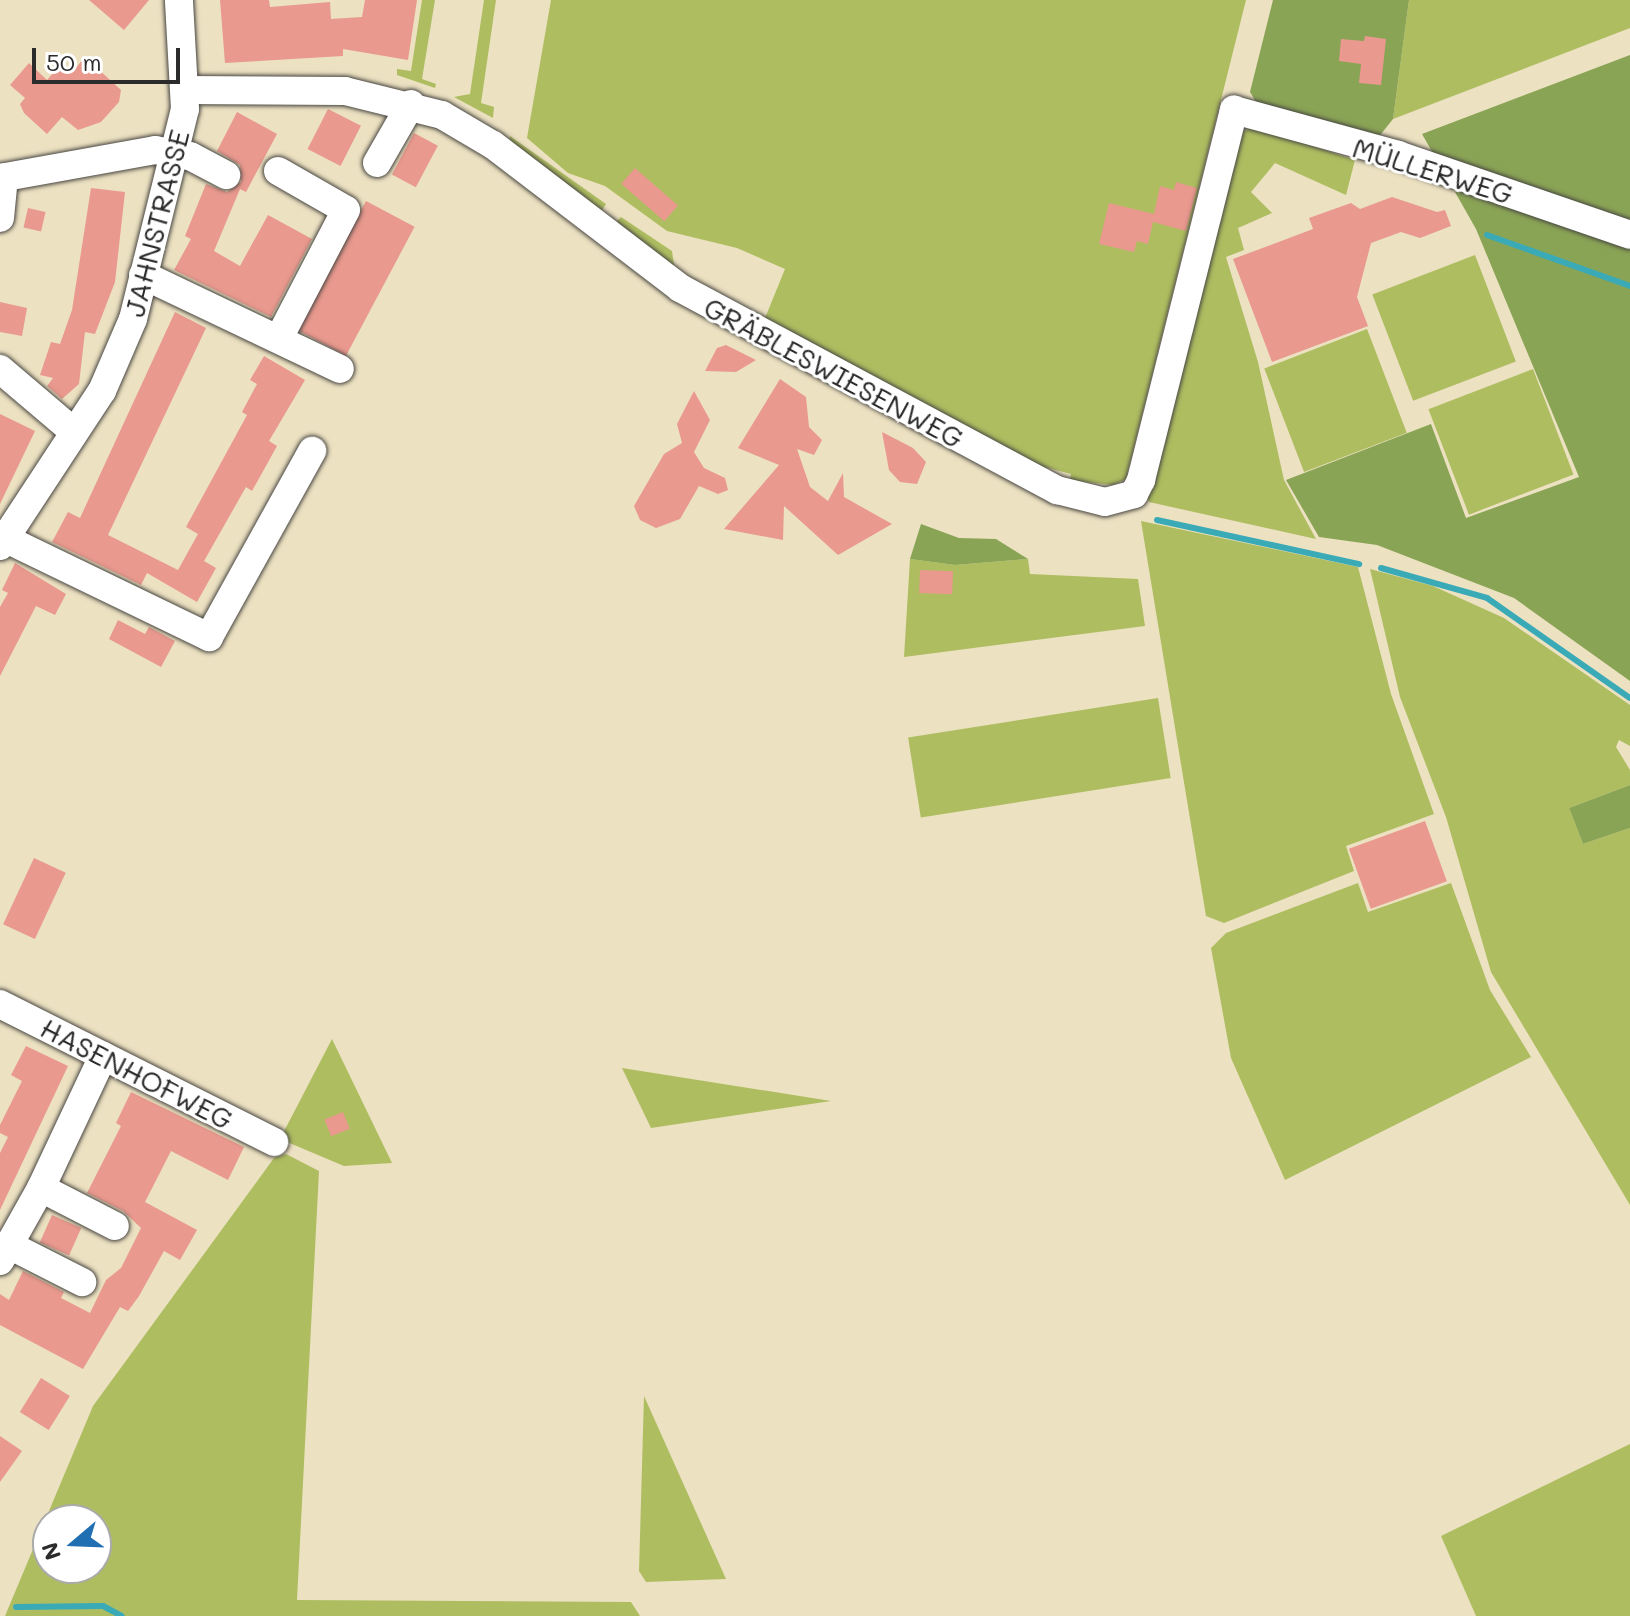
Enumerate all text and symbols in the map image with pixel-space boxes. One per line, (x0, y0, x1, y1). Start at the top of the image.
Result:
scale bar (36, 32, 184, 82)
text: 50 m (46, 46, 102, 77)
street label: JAHNSTRASSE (117, 126, 195, 320)
street label: MÜLLERWEG (1349, 130, 1517, 210)
street label: GRÄBLESWIESENWEG (699, 289, 969, 455)
street label: HASENHOFWEG (35, 1010, 239, 1136)
north arrow (32, 1504, 112, 1584)
text: N (34, 1539, 67, 1564)

